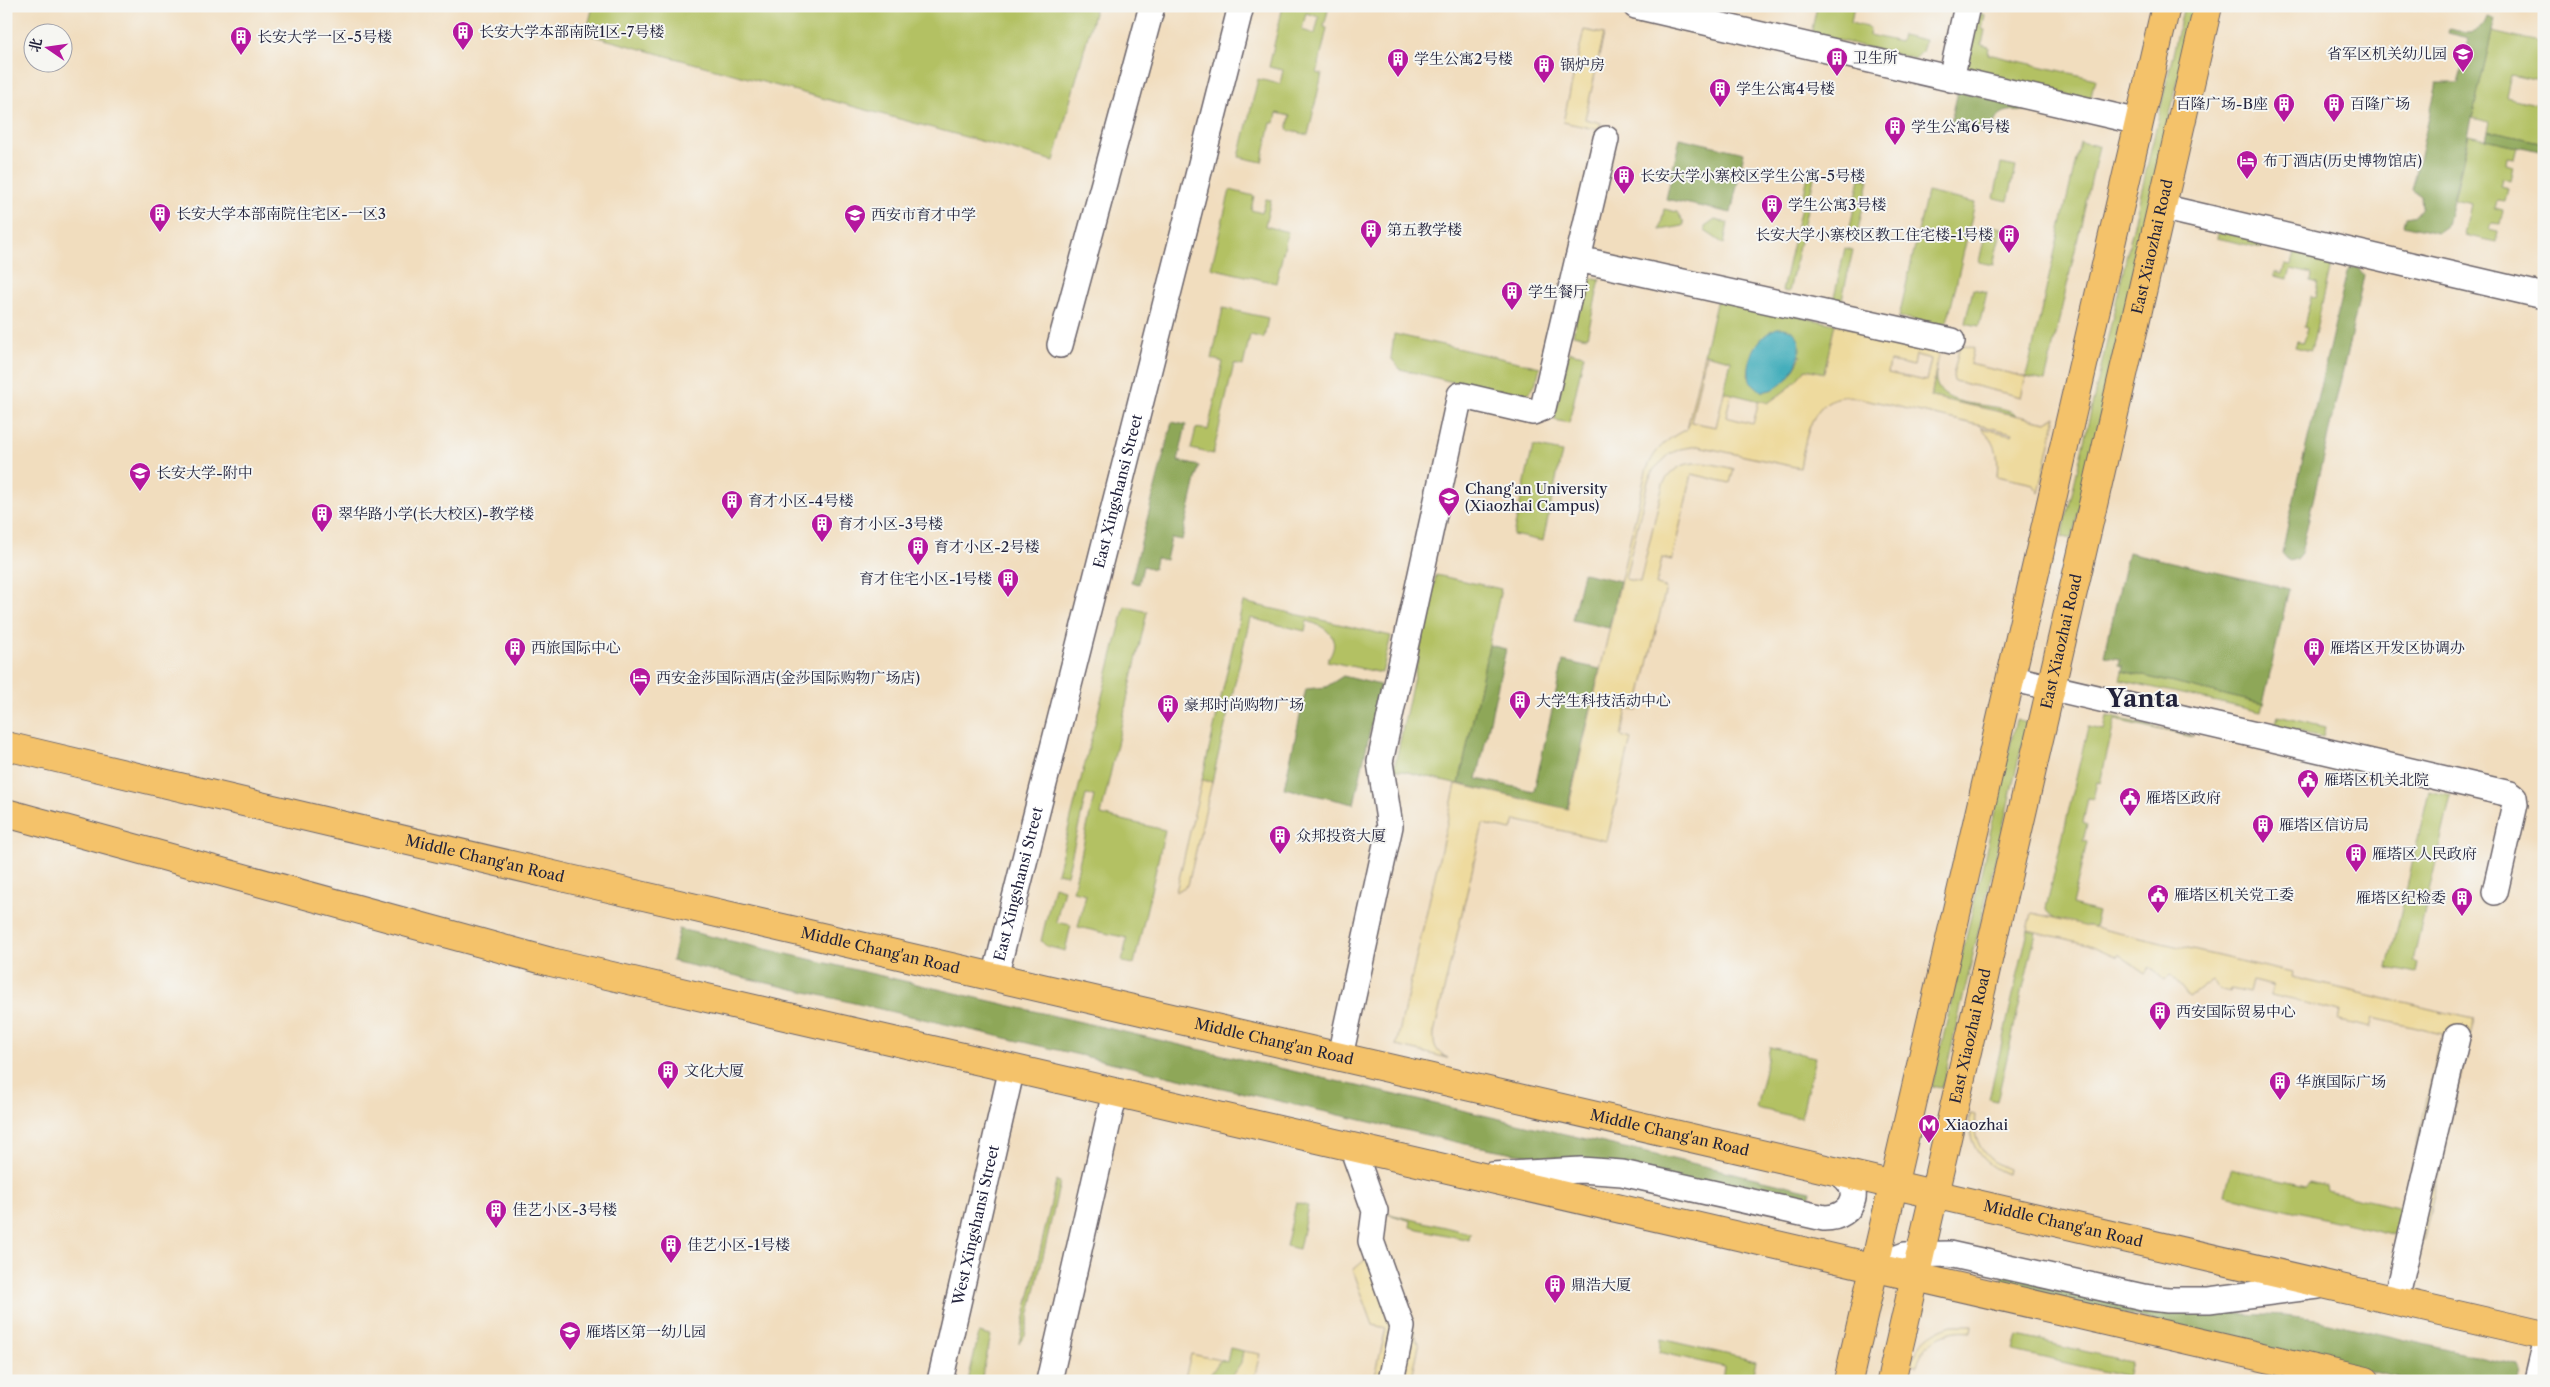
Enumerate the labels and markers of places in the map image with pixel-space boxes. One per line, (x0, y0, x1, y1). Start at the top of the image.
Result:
building icon: 长安大学本部南院1区-7号楼 (451, 20, 475, 51)
place label: 长安大学本部南院1区-7号楼 (479, 22, 664, 41)
building icon: 长安大学一区-5号楼 (229, 25, 253, 56)
place label: 长安大学一区-5号楼 (257, 27, 392, 46)
school or university icon: 省军区机关幼儿园 (2451, 42, 2475, 73)
place label: 省军区机关幼儿园 (2327, 44, 2447, 63)
building icon: 卫生所 (1825, 46, 1849, 77)
building icon: 学生公寓2号楼 (1386, 47, 1410, 78)
place label: 卫生所 (1853, 48, 1898, 67)
place label: 学生公寓2号楼 (1414, 49, 1513, 68)
building icon: 锅炉房 (1532, 53, 1556, 84)
place label: 锅炉房 (1560, 55, 1605, 74)
building icon: 学生公寓4号楼 (1708, 77, 1732, 108)
place label: 学生公寓4号楼 (1736, 79, 1835, 98)
building icon: 百隆广场-B座 (2272, 92, 2296, 123)
building icon: 百隆广场 (2322, 92, 2346, 123)
place label: 百隆广场-B座 (2176, 94, 2268, 113)
place label: 百隆广场 (2350, 94, 2410, 113)
building icon: 学生公寓6号楼 (1883, 115, 1907, 146)
place label: 学生公寓6号楼 (1911, 117, 2010, 136)
hotel icon: 布丁酒店(历史博物馆店) (2235, 149, 2259, 180)
place label: 布丁酒店(历史博物馆店) (2263, 151, 2422, 170)
building icon: 长安大学小寨校区学生公寓-5号楼 (1612, 164, 1636, 195)
place label: 长安大学小寨校区学生公寓-5号楼 (1640, 166, 1865, 185)
building icon: 学生公寓3号楼 (1760, 193, 1784, 224)
place label: 学生公寓3号楼 (1788, 195, 1886, 214)
building icon: 长安大学本部南院住宅区-一区3 (148, 202, 172, 233)
school or university icon: 西安市育才中学 (843, 203, 867, 234)
place label: 长安大学本部南院住宅区-一区3 (176, 204, 386, 223)
place label: 西安市育才中学 (871, 205, 976, 224)
building icon: 第五教学楼 (1359, 218, 1383, 249)
place label: 第五教学楼 (1387, 220, 1462, 239)
building icon: 长安大学小寨校区教工住宅楼-1号楼 (1997, 223, 2021, 254)
place label: 长安大学小寨校区教工住宅楼-1号楼 (1755, 225, 1993, 244)
building icon: 学生餐厅 (1500, 280, 1524, 311)
place label: 学生餐厅 (1528, 282, 1588, 301)
school or university icon: 长安大学-附中 (128, 461, 152, 492)
place label: 长安大学-附中 (156, 463, 253, 482)
place label: Chang'an University (Xiaozhai Campus) (1465, 479, 1608, 515)
school or university icon: Chang'an University (Xiaozhai Campus) (1437, 486, 1461, 517)
building icon: 育才小区-4号楼 (720, 489, 744, 520)
place label: 育才小区-4号楼 (748, 491, 854, 510)
building icon: 翠华路小学(长大校区)-教学楼 (310, 502, 334, 533)
place label: 翠华路小学(长大校区)-教学楼 (338, 504, 534, 523)
building icon: 育才小区-3号楼 (810, 512, 834, 543)
place label: 育才小区-3号楼 (838, 514, 943, 533)
building icon: 育才小区-2号楼 (906, 535, 930, 566)
place label: 育才小区-2号楼 (934, 537, 1039, 556)
building icon: 育才住宅小区-1号楼 (996, 567, 1020, 598)
place label: 育才住宅小区-1号楼 (859, 569, 992, 588)
building icon: 西旅国际中心 (503, 636, 527, 667)
building icon: 雁塔区开发区协调办 (2302, 636, 2326, 667)
place label: 西旅国际中心 (531, 638, 621, 657)
place label: 雁塔区开发区协调办 (2330, 638, 2465, 657)
hotel icon: 西安金莎国际酒店(金莎国际购物广场店) (628, 666, 652, 697)
place label: 西安金莎国际酒店(金莎国际购物广场店) (656, 668, 920, 687)
building icon: 大学生科技活动中心 (1508, 689, 1532, 720)
place label: 大学生科技活动中心 (1536, 691, 1671, 710)
building icon: 豪邦时尚购物广场 (1156, 693, 1180, 724)
place label: 豪邦时尚购物广场 (1184, 695, 1304, 714)
public building icon: 雁塔区机关北院 (2296, 768, 2320, 799)
place label: 雁塔区机关北院 (2324, 770, 2429, 789)
public building icon: 雁塔区政府 (2118, 786, 2142, 817)
place label: 雁塔区政府 (2146, 788, 2221, 807)
building icon: 雁塔区信访局 (2251, 813, 2275, 844)
place label: 雁塔区信访局 (2279, 815, 2369, 834)
building icon: 众邦投资大厦 (1268, 824, 1292, 855)
place label: 众邦投资大厦 (1296, 826, 1386, 845)
building icon: 雁塔区人民政府 (2344, 842, 2368, 873)
place label: 雁塔区人民政府 (2372, 844, 2477, 863)
public building icon: 雁塔区机关党工委 (2146, 883, 2170, 914)
place label: 雁塔区机关党工委 (2174, 885, 2294, 904)
building icon: 雁塔区纪检委 (2450, 886, 2474, 917)
place label: 雁塔区纪检委 (2356, 888, 2446, 907)
building icon: 西安国际贸易中心 (2148, 1000, 2172, 1031)
place label: 西安国际贸易中心 (2176, 1002, 2296, 1021)
building icon: 文化大厦 (656, 1059, 680, 1090)
place label: 文化大厦 (684, 1061, 744, 1080)
building icon: 华旗国际广场 (2268, 1070, 2292, 1101)
place label: 华旗国际广场 (2296, 1072, 2386, 1091)
metro station icon: Xiaozhai (1917, 1113, 1941, 1144)
place label: Xiaozhai (1944, 1115, 2008, 1134)
building icon: 佳艺小区-3号楼 (484, 1198, 508, 1229)
place label: 佳艺小区-3号楼 (512, 1200, 617, 1219)
building icon: 佳艺小区-1号楼 (659, 1233, 683, 1264)
place label: 佳艺小区-1号楼 (687, 1235, 790, 1254)
building icon: 鼎浩大厦 (1543, 1273, 1567, 1304)
place label: 鼎浩大厦 (1571, 1275, 1631, 1294)
school or university icon: 雁塔区第一幼儿园 (558, 1320, 582, 1351)
place label: 雁塔区第一幼儿园 (586, 1322, 706, 1341)

